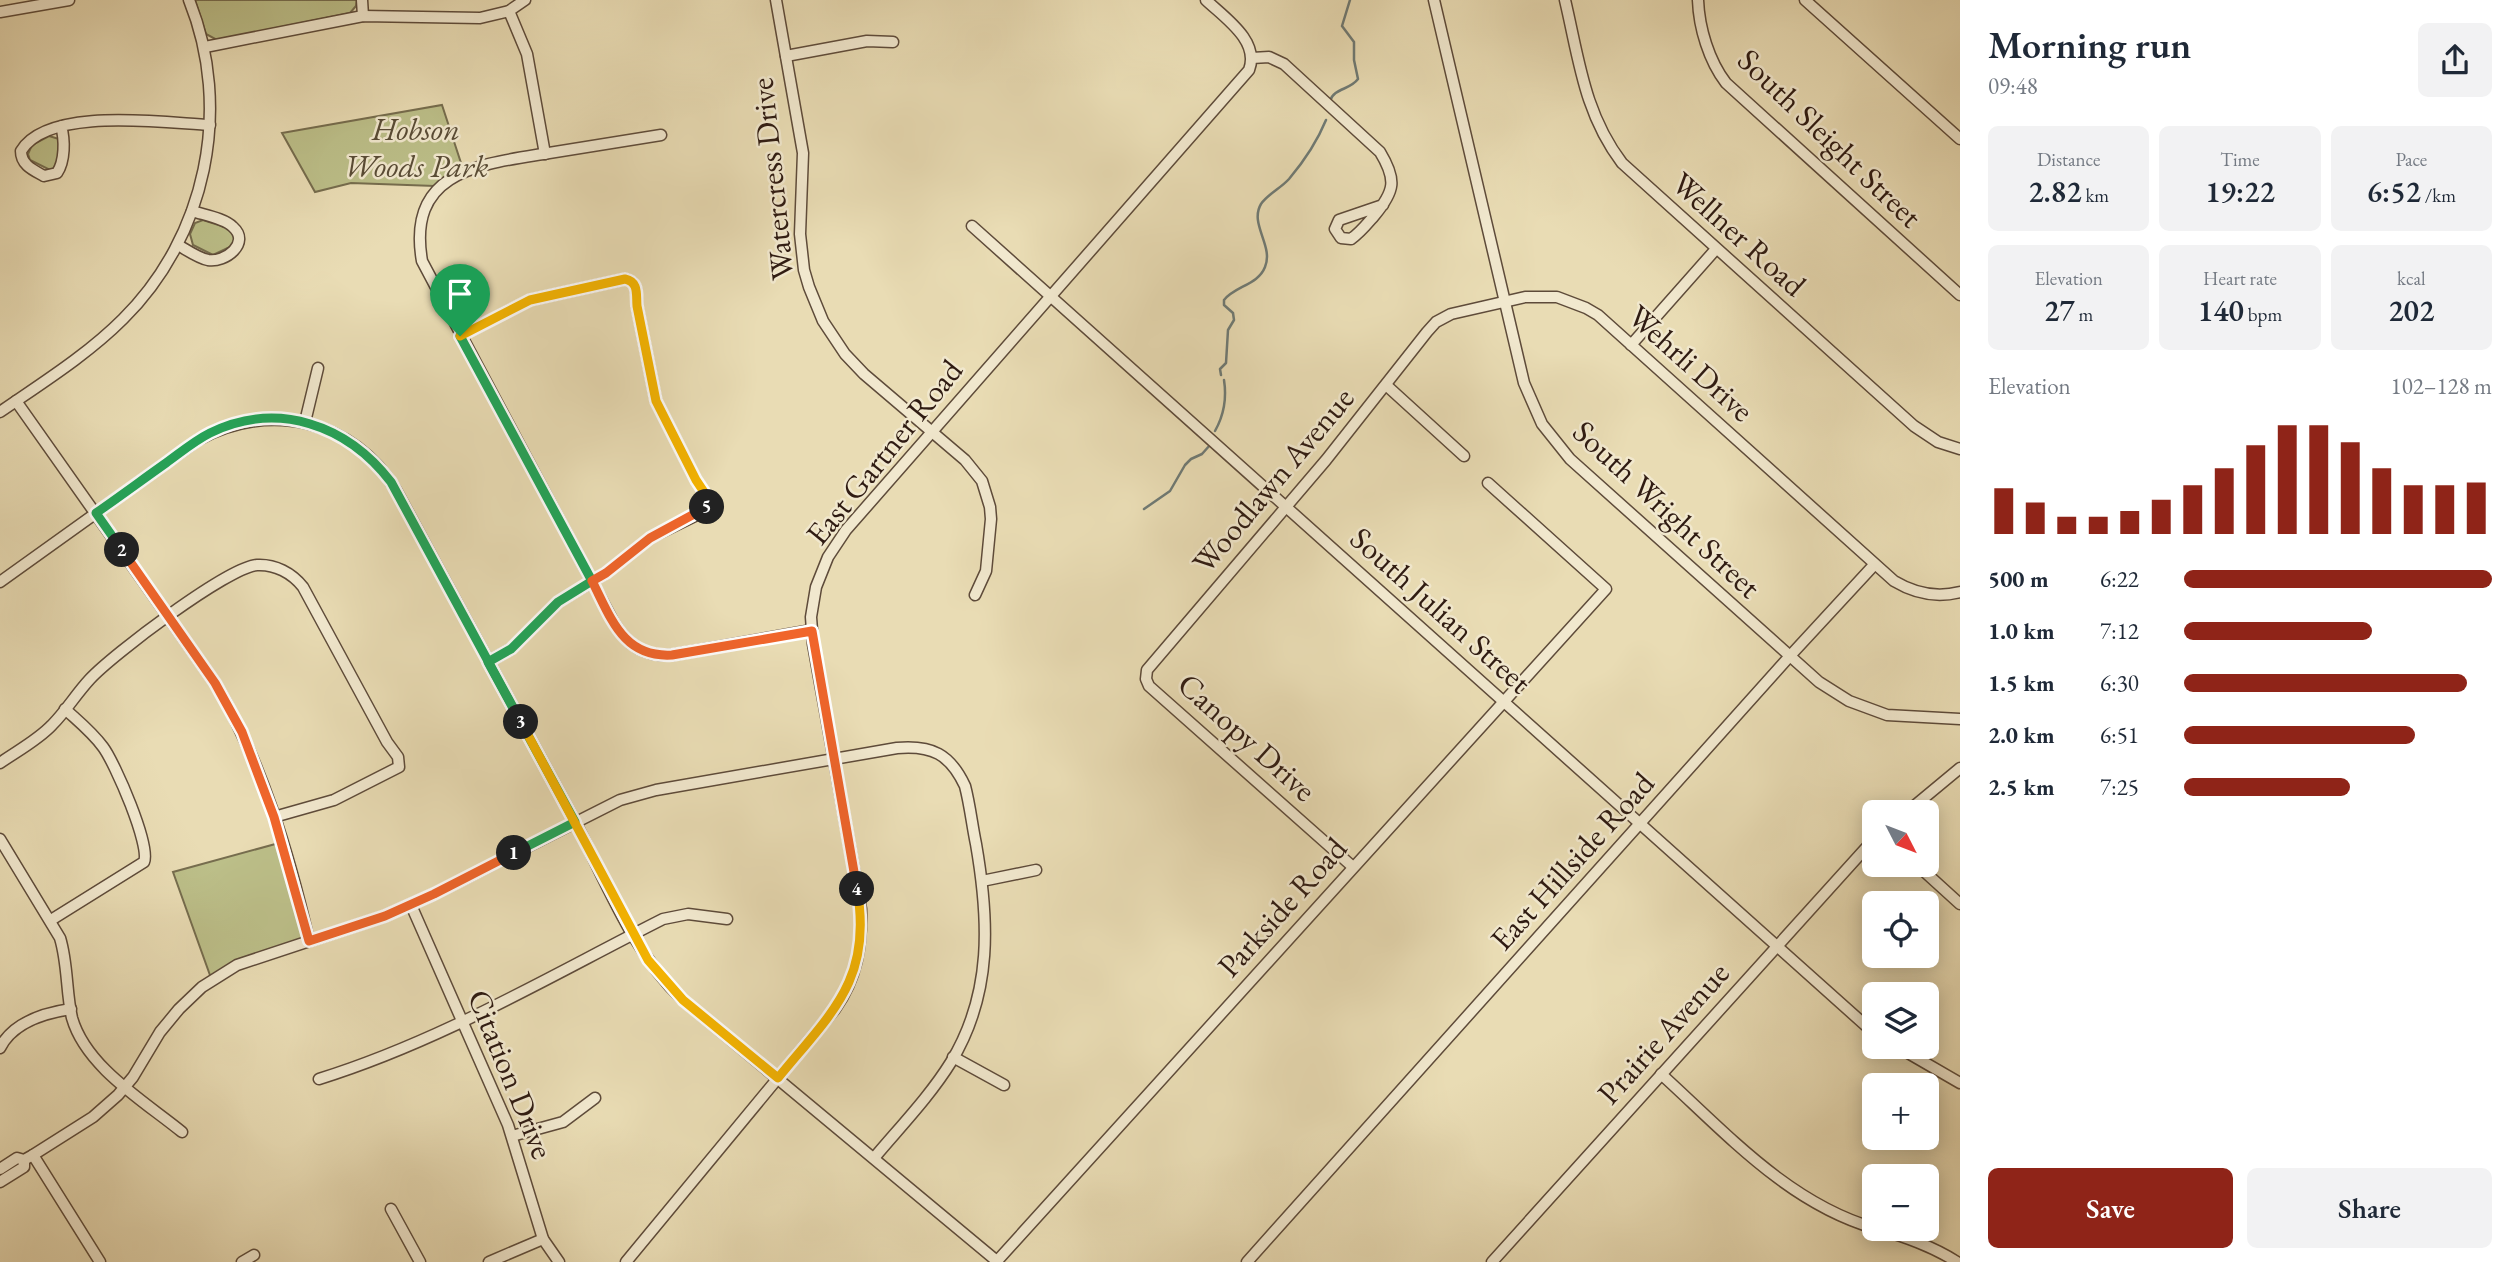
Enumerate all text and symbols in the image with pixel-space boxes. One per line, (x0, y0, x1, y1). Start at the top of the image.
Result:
text: Morning run (1988, 20, 2191, 69)
button: share (2418, 23, 2492, 97)
street label: South Sleight Street (1729, 39, 1931, 237)
text: 09:48 (1988, 71, 2038, 101)
street label: Watercress Drive (740, 76, 804, 282)
park label: Hobson Woods Park (343, 108, 489, 187)
text: Distance (2037, 147, 2100, 172)
text: Time (2220, 147, 2260, 172)
text: Pace (2395, 147, 2427, 172)
street label: Wellner Road (1663, 162, 1816, 306)
text: 2.82 (2028, 172, 2082, 211)
text: 19:22 (2205, 172, 2275, 211)
text: 6:52 (2367, 172, 2421, 211)
text: km (2082, 183, 2109, 208)
text: /km (2421, 183, 2456, 208)
pin (430, 264, 490, 336)
text: Elevation (2034, 266, 2103, 291)
text: Heart rate (2203, 266, 2277, 291)
text: kcal (2397, 266, 2426, 291)
icon: arrive (441, 275, 479, 313)
text: 27 (2044, 291, 2075, 330)
text: 140 (2198, 291, 2244, 330)
text: 202 (2388, 291, 2434, 330)
street label: Wehrli Drive (1619, 295, 1763, 431)
text: m (2075, 302, 2093, 327)
text: bpm (2244, 302, 2282, 327)
street label: East Gartner Road (796, 350, 972, 553)
text: Elevation (1988, 371, 2071, 401)
text: 102–128 m (2391, 371, 2492, 401)
street label: Woodlawn Avenue (1183, 378, 1363, 582)
street label: South Wright Street (1564, 411, 1770, 607)
pin: 5 (690, 490, 724, 524)
text: 5 (701, 494, 712, 519)
street label: South Julian Street (1341, 517, 1541, 703)
pin: 2 (104, 532, 140, 568)
text: 2 (116, 537, 127, 562)
text: 500 m (1988, 564, 2049, 594)
text: 6:22 (2100, 564, 2139, 594)
text: 1.0 km (1988, 616, 2055, 646)
text: 7:12 (2100, 616, 2139, 646)
street label: Canopy Drive (1169, 664, 1325, 810)
text: 1.5 km (1988, 668, 2055, 698)
text: 6:30 (2100, 668, 2139, 698)
pin: 3 (504, 704, 538, 740)
text: 3 (515, 709, 526, 734)
text: 2.0 km (1988, 720, 2055, 750)
text: 6:51 (2100, 720, 2139, 750)
street label: East Hillside Road (1481, 762, 1664, 959)
text: 2.5 km (1988, 772, 2055, 802)
text: 7:25 (2100, 772, 2139, 802)
north arrow (1862, 800, 1939, 877)
map controls (1862, 800, 1939, 1241)
street label: Parkside Road (1208, 827, 1357, 986)
pin: 1 (496, 836, 532, 870)
text: 1 (508, 840, 519, 865)
pin: 4 (840, 872, 874, 906)
text: 4 (851, 876, 862, 901)
button: locate (1862, 891, 1939, 968)
street label: Prairie Avenue (1588, 953, 1738, 1113)
button: layers (1862, 982, 1939, 1059)
street label: Citation Drive (458, 983, 564, 1165)
button: + (1862, 1073, 1939, 1150)
button: − (1862, 1164, 1939, 1241)
button: Save (1988, 1168, 2233, 1248)
button: Share (2247, 1168, 2492, 1248)

